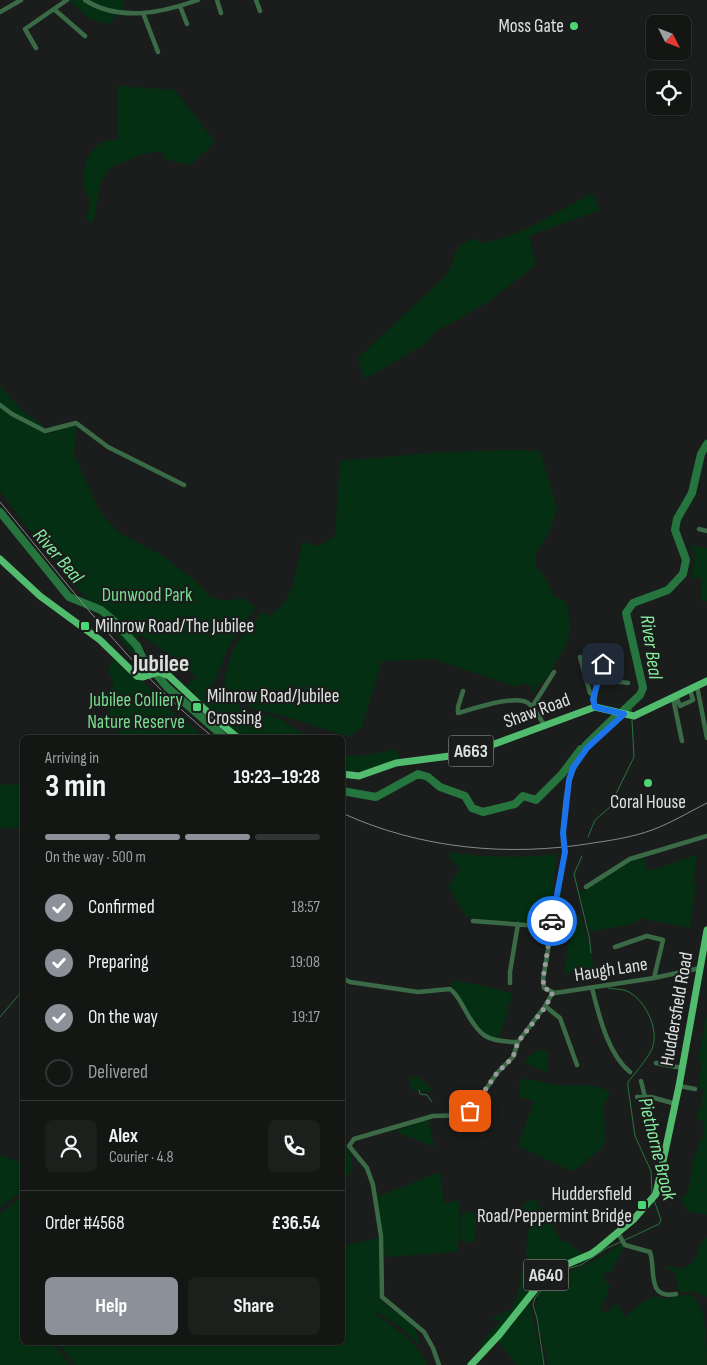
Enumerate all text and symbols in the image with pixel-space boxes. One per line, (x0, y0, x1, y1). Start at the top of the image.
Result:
place label: Moss Gate (498, 15, 564, 38)
north arrow (646, 15, 691, 60)
map controls (646, 15, 691, 115)
marker: Moss Gate (568, 20, 580, 32)
button: locate (646, 70, 691, 115)
water label: River Beal (28, 524, 89, 589)
park label: Dunwood Park (102, 584, 193, 607)
water label: River Beal (635, 613, 668, 682)
place label: Milnrow Road/The Jubilee (95, 615, 254, 638)
marker: Milnrow Road/The Jubilee (79, 620, 91, 632)
pin (582, 643, 624, 685)
district label: Jubilee (132, 649, 189, 678)
icon: home (589, 650, 617, 678)
place label: Milnrow Road/Jubilee Crossing (207, 685, 339, 730)
street label: Shaw Road (501, 688, 573, 734)
park label: Jubilee Colliery Nature Reserve (87, 689, 185, 734)
marker: Milnrow Road/Jubilee Crossing (191, 701, 203, 713)
road number: A663 (448, 736, 494, 766)
text: Arriving in (45, 749, 99, 768)
text: 19:23–19:28 (233, 766, 320, 789)
text: 3 min (45, 767, 106, 806)
marker: Coral House (642, 777, 654, 789)
place label: Coral House (610, 791, 686, 814)
text: On the way · 500 m (45, 848, 146, 867)
icon: check (45, 894, 73, 922)
text: Confirmed (88, 896, 155, 919)
courier (527, 896, 577, 946)
text: 18:57 (292, 898, 320, 917)
icon: car (538, 907, 566, 935)
icon: check (45, 949, 73, 977)
street label: Huddersfield Road (656, 950, 698, 1068)
text: Preparing (88, 951, 149, 974)
text: 19:08 (290, 953, 320, 972)
street label: Haugh Lane (573, 953, 649, 987)
icon: check (45, 1004, 73, 1032)
text: On the way (88, 1006, 158, 1029)
text: 19:17 (292, 1008, 320, 1027)
text: Delivered (88, 1061, 148, 1084)
pin (449, 1090, 491, 1132)
water label: Piethorne Brook (633, 1095, 681, 1203)
icon: bag (456, 1097, 484, 1125)
button: person (45, 1120, 97, 1172)
button: phone (268, 1120, 320, 1172)
text: Alex (109, 1125, 138, 1148)
text: Courier · 4.8 (109, 1148, 173, 1167)
place label: Huddersfield Road/Peppermint Bridge (477, 1183, 632, 1228)
marker: Huddersfield Road/Peppermint Bridge (636, 1199, 648, 1211)
text: Order #4568 (45, 1212, 124, 1235)
text: £36.54 (272, 1212, 320, 1235)
road number: A640 (524, 1260, 568, 1290)
button: Help (45, 1277, 178, 1335)
button: Share (188, 1277, 320, 1335)

